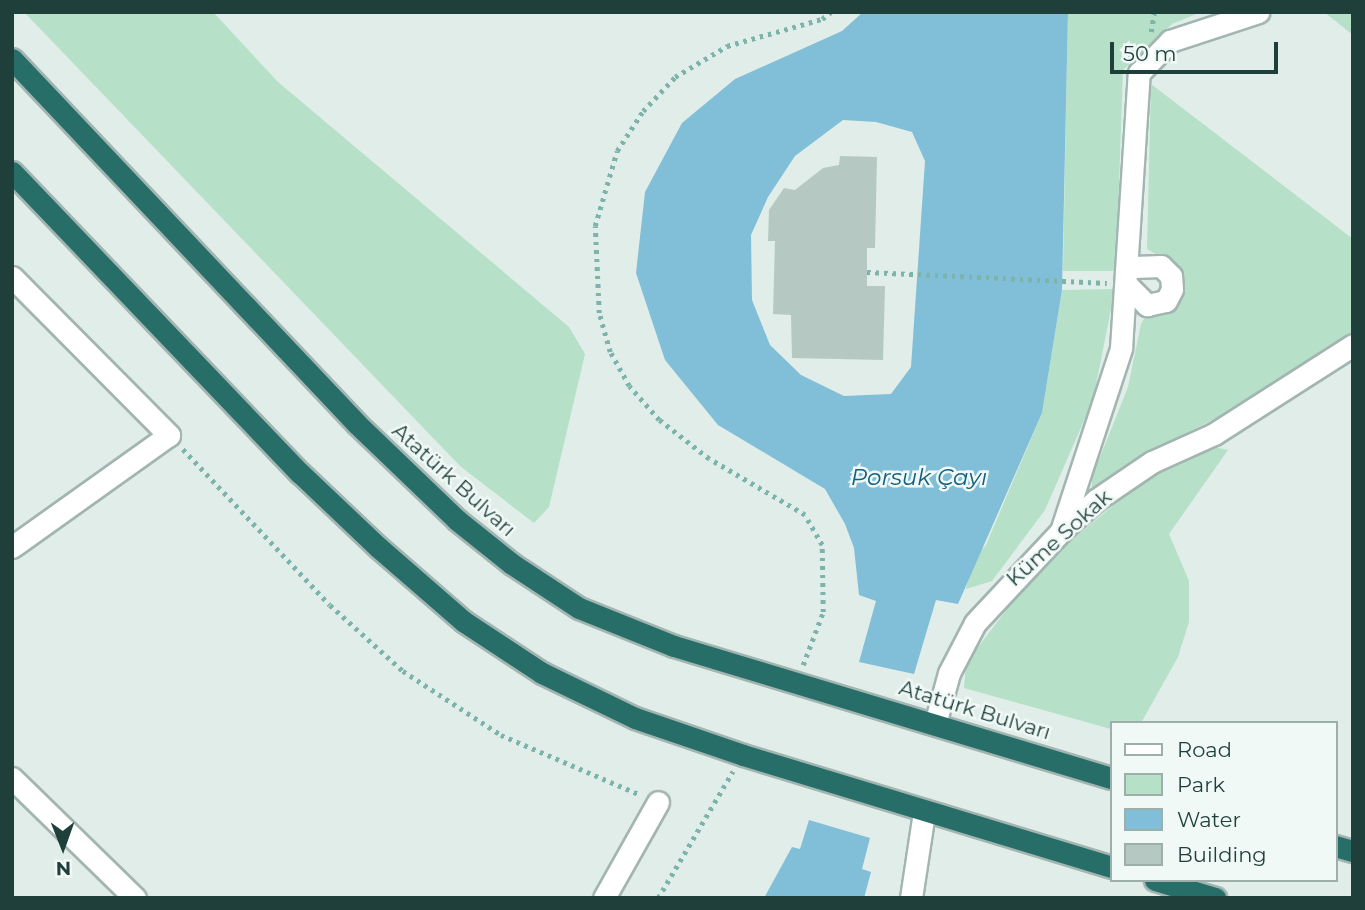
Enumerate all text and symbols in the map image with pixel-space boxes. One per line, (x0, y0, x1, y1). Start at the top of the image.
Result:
scale bar (1113, 28, 1281, 72)
text: 50 m (1123, 41, 1177, 66)
street label: Atatürk Bulvarı (387, 418, 521, 542)
water label: Porsuk Çayı (851, 463, 987, 491)
street label: Küme Sokak (1001, 484, 1117, 592)
street label: Atatürk Bulvarı (896, 675, 1054, 745)
legend (1110, 721, 1337, 882)
text: Road (1177, 737, 1232, 762)
text: Park (1177, 772, 1225, 797)
text: Water (1177, 807, 1241, 832)
north arrow (28, 812, 98, 882)
text: Building (1177, 842, 1267, 867)
text: N (56, 857, 71, 880)

